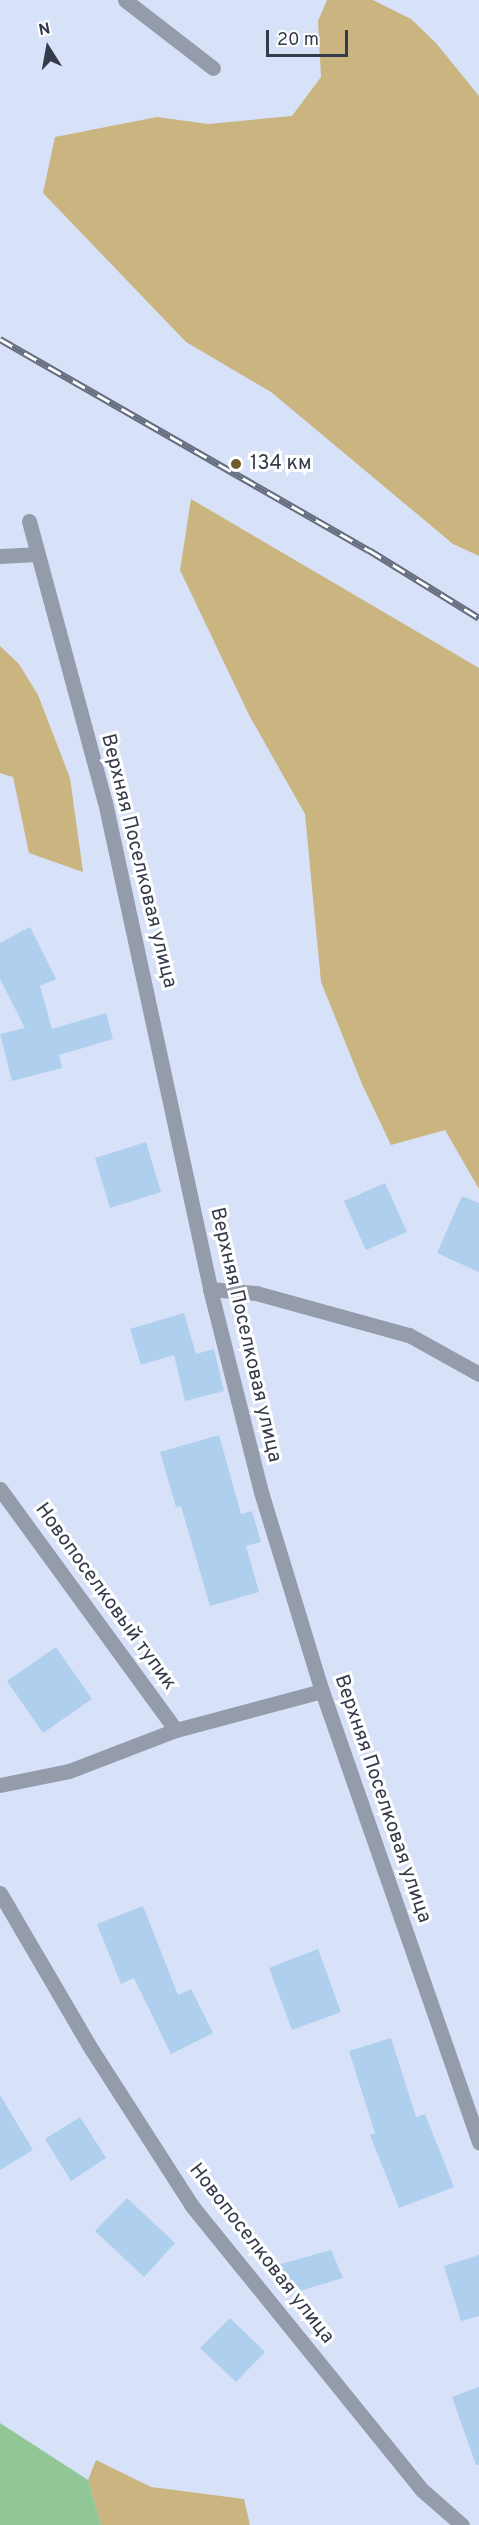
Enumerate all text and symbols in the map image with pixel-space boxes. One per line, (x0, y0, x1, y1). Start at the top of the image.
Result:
north arrow (18, 18, 78, 78)
scale bar (269, 18, 352, 56)
text: N (37, 19, 52, 41)
text: 20 m (277, 29, 319, 52)
place label: 134 км (250, 452, 312, 476)
marker: 134 км (227, 455, 245, 473)
street label: Верхняя Поселковая улица (95, 732, 181, 990)
street label: Верхняя Поселковая улица (204, 1205, 286, 1465)
street label: Новопоселковый тупик (29, 1499, 181, 1695)
street label: Верхняя Поселковая улица (328, 1672, 436, 1926)
street label: Новопоселковая улица (183, 2159, 339, 2349)

